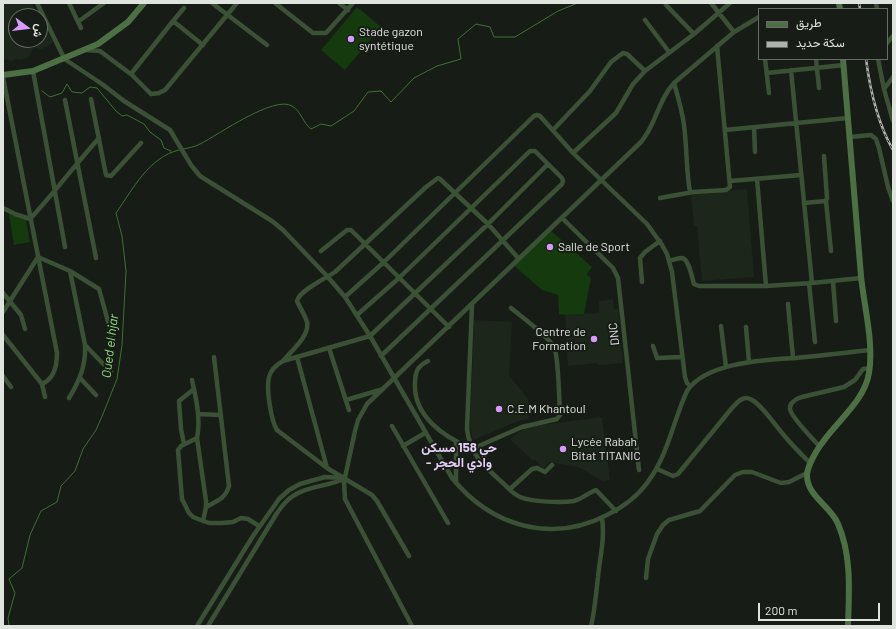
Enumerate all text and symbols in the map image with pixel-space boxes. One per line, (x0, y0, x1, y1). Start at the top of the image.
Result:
north arrow (8, 8, 48, 48)
legend (758, 8, 888, 60)
text: طريق (796, 15, 821, 29)
text: ش (31, 23, 47, 39)
place label: Stade gazon syntétique (359, 25, 423, 53)
marker: Stade gazon syntétique (346, 34, 356, 44)
text: سكة حديد (796, 35, 845, 49)
place label: Salle de Sport (558, 240, 630, 254)
marker: Salle de Sport (545, 242, 555, 252)
water label: Oued el hjar (98, 313, 122, 379)
street label: DNC (606, 322, 622, 346)
place label: Centre de Formation (532, 325, 586, 353)
marker: Centre de Formation (589, 334, 599, 344)
place label: C.E.M Khantoul (507, 402, 585, 416)
marker: C.E.M Khantoul (494, 404, 504, 414)
place label: Lycée Rabah Bitat TITANIC (571, 435, 641, 463)
district label: حي 158 مسكن - وادي الحجر (421, 440, 497, 471)
marker: Lycée Rabah Bitat TITANIC (558, 444, 568, 454)
scale bar (760, 595, 882, 621)
text: 200 m (765, 603, 797, 617)

